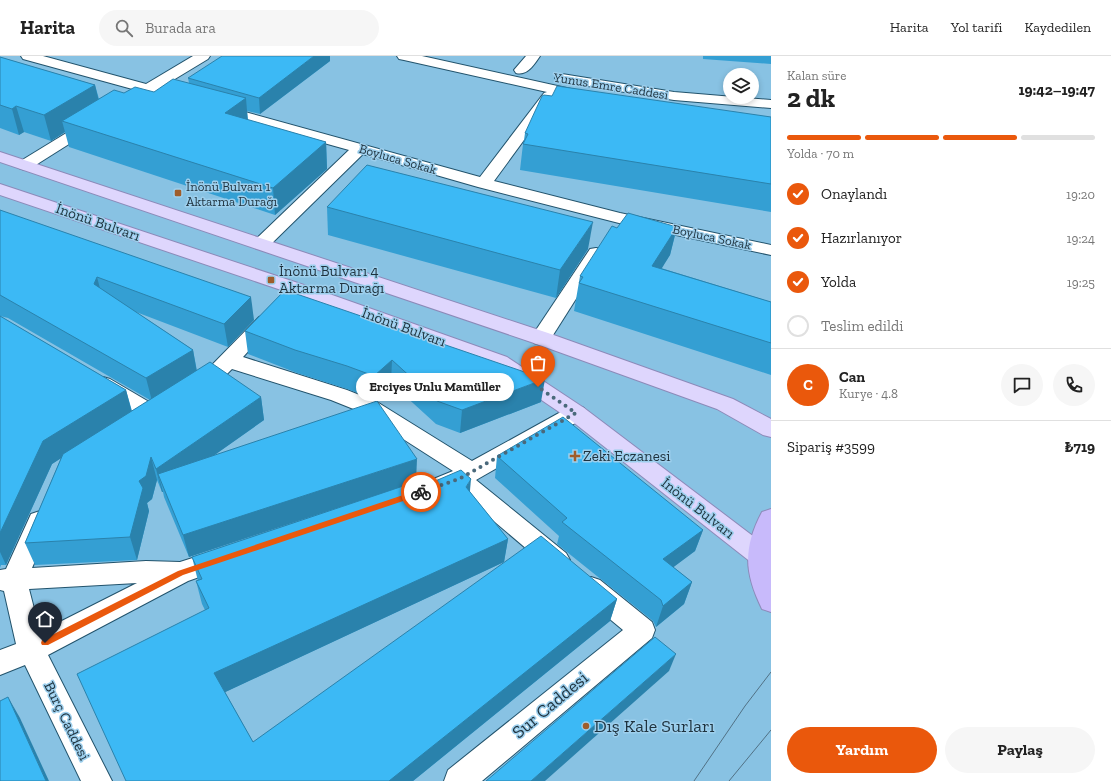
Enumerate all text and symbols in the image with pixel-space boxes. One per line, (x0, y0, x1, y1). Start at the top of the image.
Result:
search box (99, 10, 379, 46)
text: Harita (20, 16, 75, 39)
icon: search (113, 17, 135, 39)
text: Burada ara (145, 19, 216, 37)
text: Harita (890, 19, 929, 36)
text: Yol tarifi (951, 19, 1002, 36)
text: Kaydedilen (1024, 19, 1091, 36)
map controls (723, 68, 759, 104)
button: layers (723, 68, 759, 104)
text: Kalan süre (787, 68, 846, 83)
street label: Yunus Emre Caddesi (552, 69, 670, 103)
text: 19:42–19:47 (1018, 81, 1095, 99)
text: 2 dk (787, 82, 835, 114)
street label: Boyluca Sokak (357, 141, 439, 177)
text: Yolda · 70 m (787, 146, 854, 161)
place label: İnönü Bulvarı 1 Aktarma Durağı (186, 179, 278, 209)
icon: check (787, 183, 809, 205)
text: Onaylandı (821, 185, 887, 203)
text: 19:20 (1066, 187, 1095, 202)
marker: İnönü Bulvarı 1 Aktarma Durağı (173, 188, 183, 198)
street label: İnönü Bulvarı (53, 199, 143, 245)
street label: Boyluca Sokak (671, 221, 753, 253)
icon: check (787, 227, 809, 249)
text: Hazırlanıyor (821, 229, 902, 247)
text: 19:24 (1066, 231, 1095, 246)
place label: İnönü Bulvarı 4 Aktarma Durağı (279, 262, 384, 297)
icon: check (787, 271, 809, 293)
text: Yolda (821, 273, 856, 291)
marker: İnönü Bulvarı 4 Aktarma Durağı (266, 275, 276, 285)
text: 19:25 (1067, 275, 1095, 290)
street label: İnönü Bulvarı (359, 303, 449, 351)
text: Teslim edildi (821, 317, 903, 335)
pin (521, 346, 555, 387)
icon: bag (527, 352, 549, 374)
button: chat (1001, 364, 1043, 406)
button: phone (1053, 364, 1095, 406)
text: Can (839, 368, 865, 386)
callout: Erciyes Unlu Mamüller (356, 373, 514, 401)
text: C (803, 376, 813, 394)
text: Erciyes Unlu Mamüller (369, 379, 501, 394)
text: Kurye · 4.8 (839, 386, 898, 401)
text: Sipariş #3599 (787, 438, 875, 456)
text: ₺719 (1064, 438, 1095, 456)
place label: Zeki Eczanesi (583, 447, 670, 465)
marker: Zeki Eczanesi (570, 451, 580, 461)
courier (401, 472, 441, 512)
street label: İnönü Bulvarı (658, 474, 738, 542)
icon: bike (410, 481, 432, 503)
pin (28, 602, 62, 643)
icon: home (34, 608, 56, 630)
street label: Sur Caddesi (507, 667, 593, 743)
street label: Burç Caddesi (40, 679, 94, 763)
place label: Dış Kale Surları (594, 715, 715, 737)
marker: Dış Kale Surları (581, 721, 591, 731)
button: Yardım (787, 727, 937, 773)
button: Paylaş (945, 727, 1095, 773)

